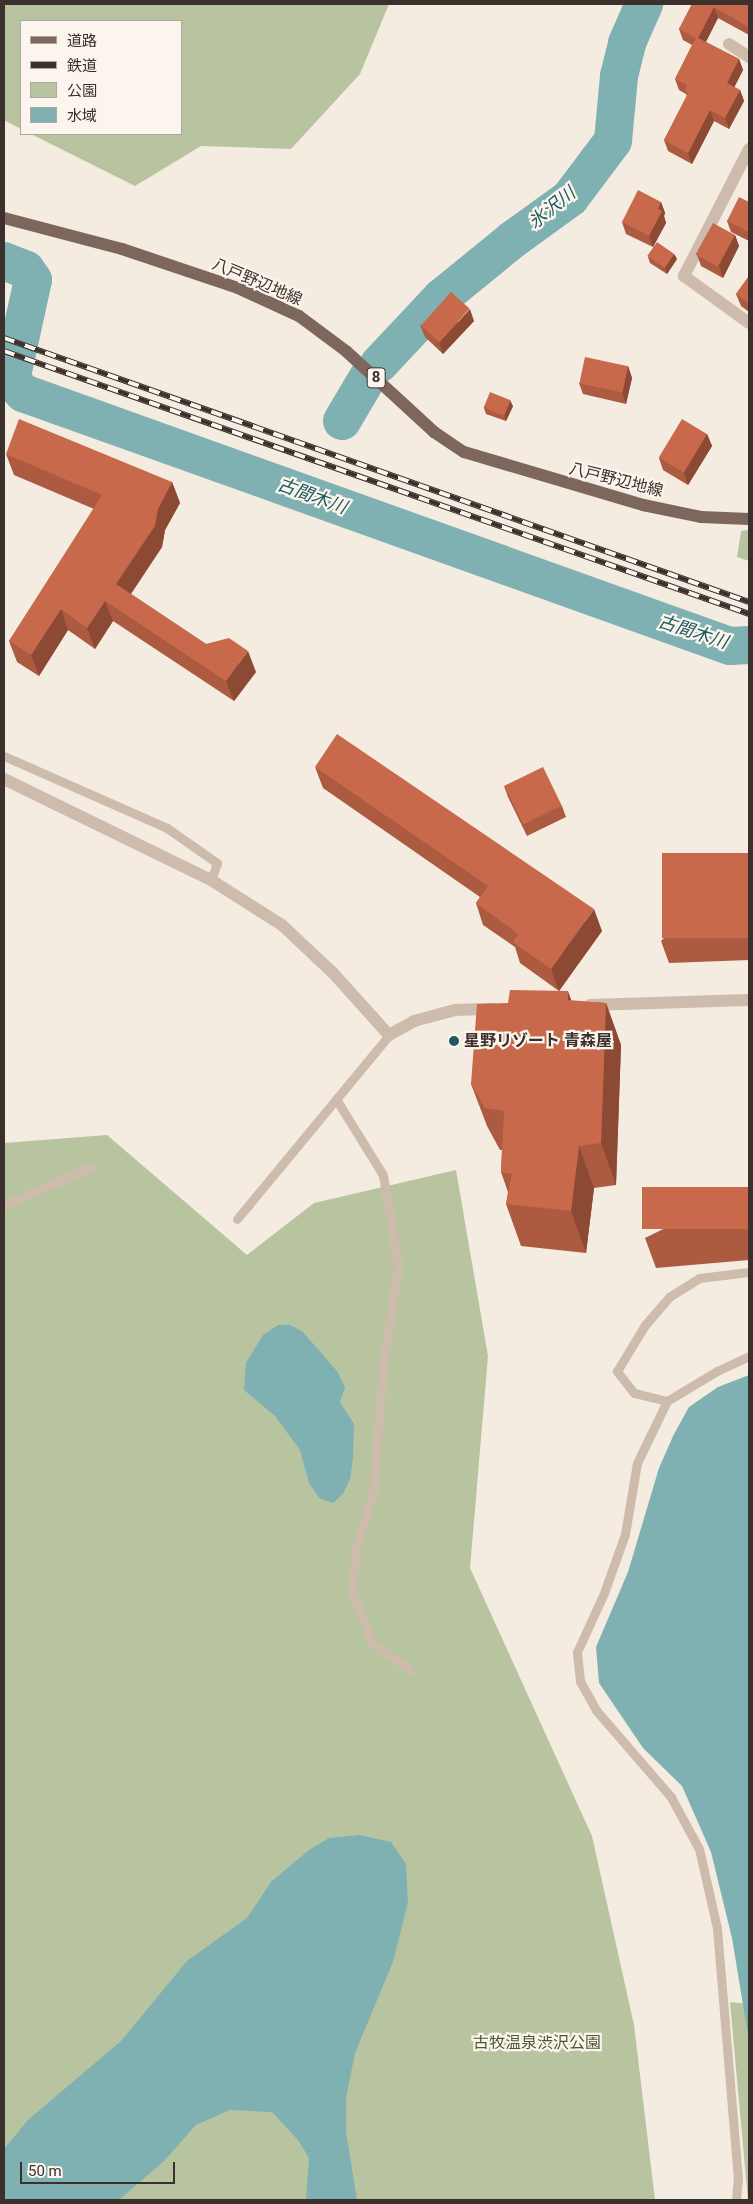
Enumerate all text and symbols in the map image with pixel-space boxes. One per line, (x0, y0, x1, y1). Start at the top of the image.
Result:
legend (20, 20, 182, 135)
text: 道路 (67, 32, 97, 50)
text: 鉄道 (67, 57, 97, 75)
text: 公園 (67, 82, 97, 100)
text: 水域 (67, 107, 97, 125)
water label: 氷沢川 (524, 183, 580, 233)
street label: 八戸野辺地線 (209, 254, 305, 310)
road number: 8 (366, 366, 386, 390)
street label: 八戸野辺地線 (567, 459, 665, 501)
water label: 古間木川 (274, 474, 350, 518)
water label: 古間木川 (655, 611, 731, 653)
place label: 星野リゾート 青森屋 (464, 1031, 612, 1051)
marker: 星野リゾート 青森屋 (448, 1035, 460, 1047)
park label: 古牧温泉渋沢公園 (473, 2033, 601, 2053)
scale bar (22, 2152, 178, 2184)
text: 50 m (28, 2162, 62, 2180)

